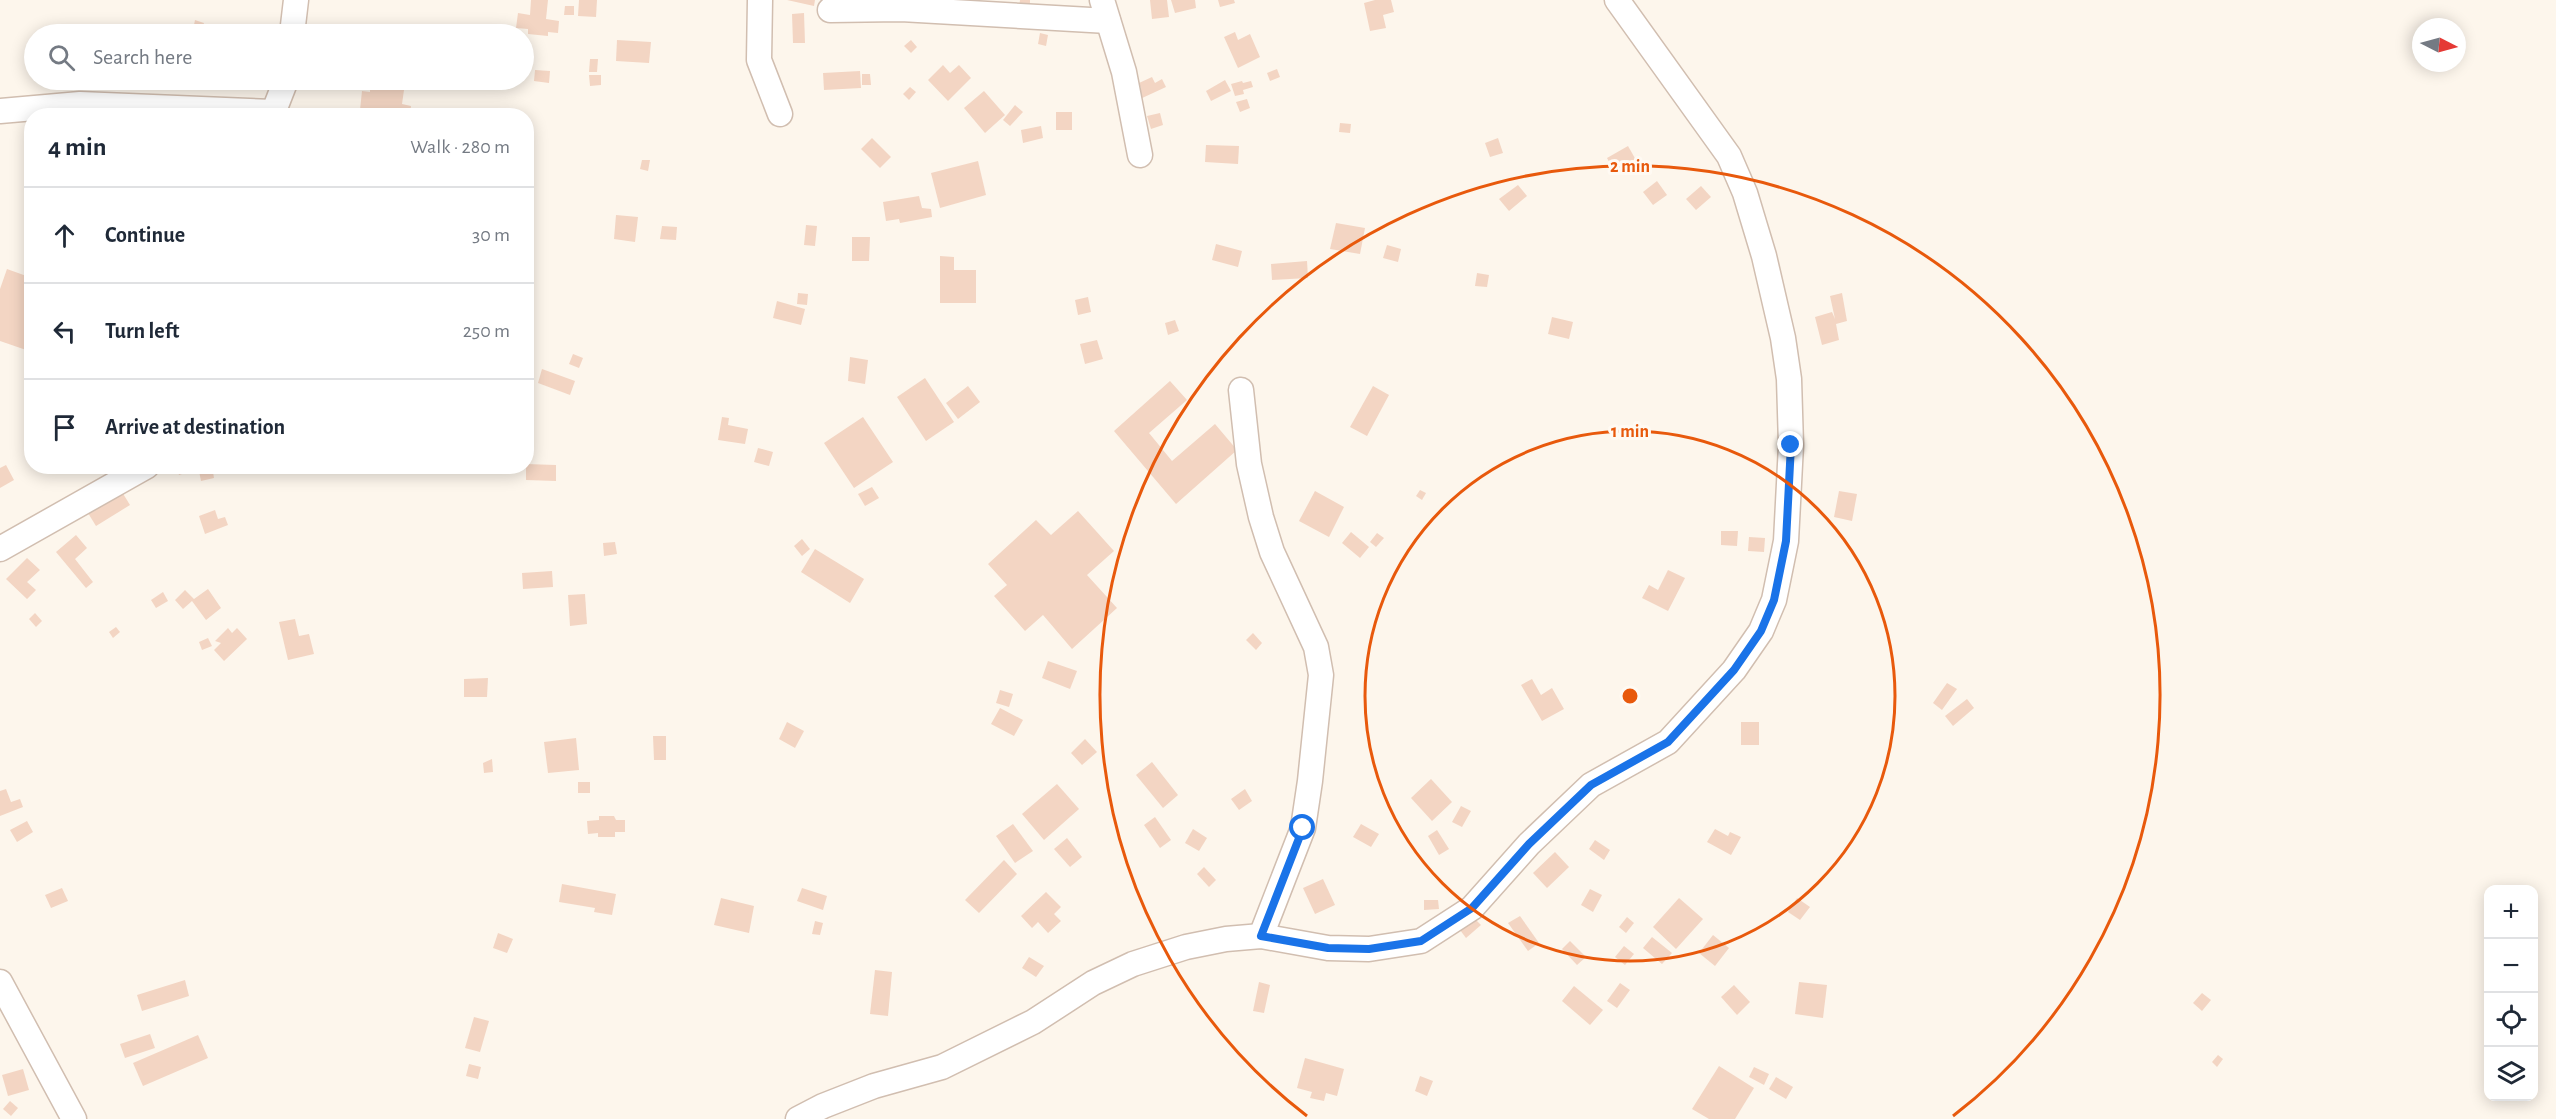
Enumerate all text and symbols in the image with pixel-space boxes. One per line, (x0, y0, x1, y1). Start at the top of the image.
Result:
north arrow (2412, 18, 2466, 72)
search box (24, 24, 534, 90)
icon: search (45, 41, 78, 74)
text: Search here (93, 46, 192, 68)
text: 4 min (48, 134, 107, 160)
text: Walk · 280 m (410, 137, 510, 157)
text: 2 min (1610, 158, 1650, 176)
icon: ahead (48, 219, 81, 252)
text: Continue (105, 224, 185, 246)
text: 30 m (472, 225, 510, 245)
icon: left (48, 315, 81, 348)
text: Turn left (105, 320, 179, 342)
text: 250 m (463, 321, 510, 341)
icon: arrive (48, 411, 81, 444)
text: Arrive at destination (105, 416, 285, 438)
text: 1 min (1611, 423, 1649, 441)
route end (1777, 431, 1803, 457)
centre of rings (1620, 686, 1640, 706)
route start (1289, 814, 1315, 840)
map controls (2484, 885, 2538, 1101)
button: + (2484, 885, 2538, 939)
button: − (2484, 939, 2538, 993)
button: locate (2484, 993, 2538, 1047)
button: layers (2484, 1047, 2538, 1101)

